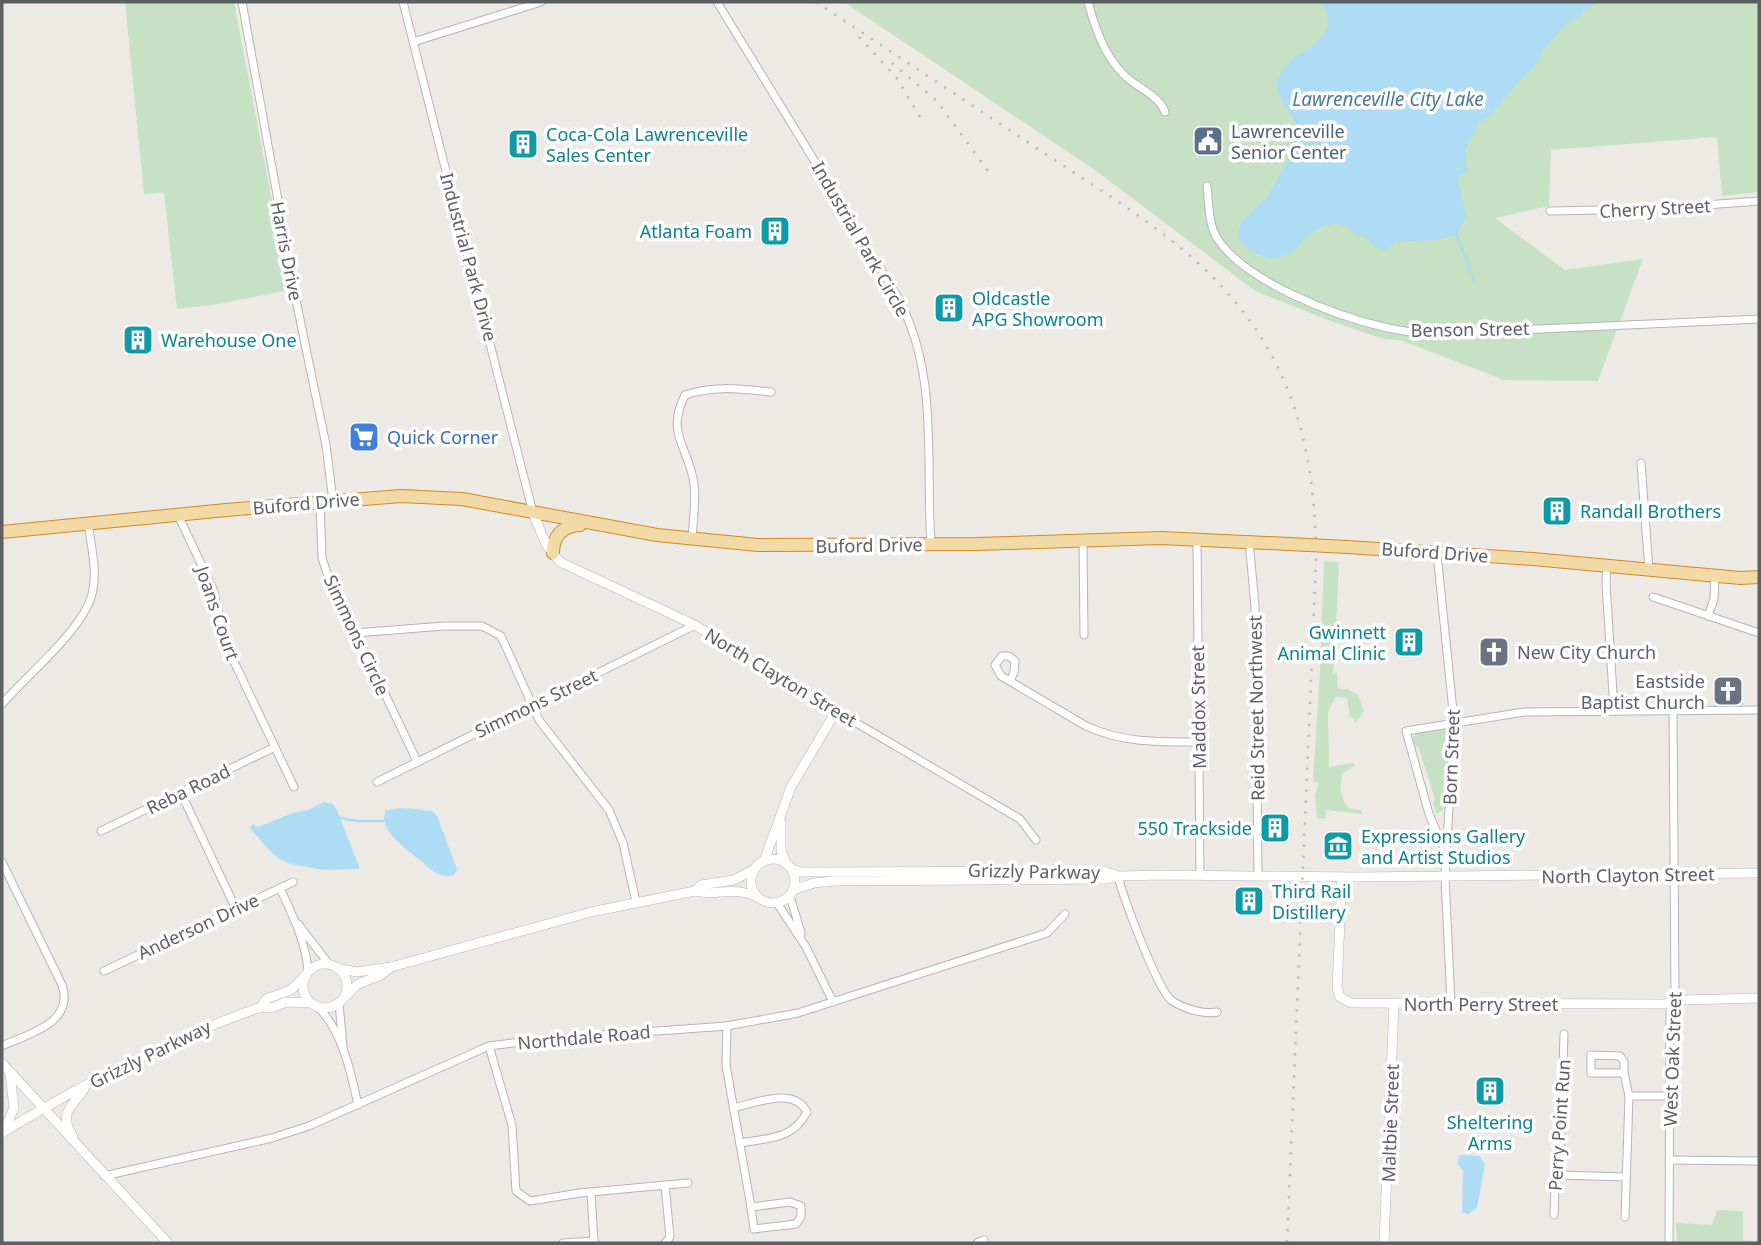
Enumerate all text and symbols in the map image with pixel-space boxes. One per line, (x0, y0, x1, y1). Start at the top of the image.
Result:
water label: Lawrenceville City Lake (1292, 86, 1484, 112)
place label: Lawrenceville Senior Center (1231, 119, 1347, 164)
place label: Coca-Cola Lawrenceville Sales Center (546, 122, 748, 167)
public building icon: Lawrenceville Senior Center (1191, 124, 1225, 158)
building icon: Coca-Cola Lawrenceville Sales Center (506, 127, 540, 161)
street label: Industrial Park Circle (807, 157, 915, 321)
street label: Industrial Park Drive (435, 170, 503, 344)
street label: Cherry Street (1599, 193, 1712, 223)
street label: Harris Drive (266, 199, 308, 303)
building icon: Atlanta Foam (758, 214, 792, 248)
place label: Atlanta Foam (640, 219, 752, 243)
place label: Oldcastle APG Showroom (972, 286, 1104, 331)
building icon: Oldcastle APG Showroom (932, 291, 966, 325)
street label: Benson Street (1411, 316, 1530, 342)
building icon: Warehouse One (121, 323, 155, 357)
place label: Warehouse One (161, 328, 297, 352)
supermarket icon: Quick Corner (347, 420, 381, 454)
place label: Quick Corner (387, 425, 499, 449)
street label: Buford Drive (252, 486, 360, 520)
building icon: Randall Brothers (1540, 494, 1574, 528)
place label: Randall Brothers (1580, 499, 1721, 523)
street label: Buford Drive (815, 532, 923, 558)
street label: Buford Drive (1381, 536, 1489, 568)
street label: Joans Court (190, 561, 245, 664)
street label: Simmons Circle (319, 571, 395, 699)
street label: Reid Street Northwest (1242, 614, 1270, 801)
place label: Gwinnett Animal Clinic (1277, 620, 1386, 665)
street label: North Clayton Street (701, 622, 862, 732)
building icon: Gwinnett Animal Clinic (1392, 625, 1426, 659)
church icon: New City Church (1477, 635, 1511, 669)
place label: New City Church (1517, 640, 1656, 664)
street label: Maddox Street (1185, 645, 1211, 769)
street label: Simmons Street (471, 663, 602, 743)
place label: Eastside Baptist Church (1581, 669, 1705, 714)
church icon: Eastside Baptist Church (1711, 674, 1745, 708)
street label: Born Street (1437, 708, 1465, 805)
street label: Reba Road (142, 758, 234, 820)
building icon: 550 Trackside (1258, 811, 1292, 845)
place label: 550 Trackside (1137, 816, 1252, 840)
place label: Expressions Gallery and Artist Studios (1361, 824, 1526, 869)
museum icon: Expressions Gallery and Artist Studios (1321, 829, 1355, 863)
street label: Grizzly Parkway (968, 858, 1101, 884)
street label: North Clayton Street (1541, 861, 1715, 889)
place label: Third Rail Distillery (1272, 879, 1351, 924)
building icon: Third Rail Distillery (1232, 884, 1266, 918)
street label: Anderson Drive (134, 887, 262, 965)
street label: West Oak Street (1658, 991, 1686, 1127)
street label: North Perry Street (1404, 992, 1559, 1016)
street label: Grizzly Parkway (85, 1014, 215, 1094)
street label: Northdale Road (516, 1019, 652, 1055)
street label: Perry Point Run (1542, 1058, 1576, 1192)
street label: Maltbie Street (1376, 1063, 1404, 1183)
building icon: Sheltering Arms (1473, 1074, 1507, 1108)
place label: Sheltering Arms (1447, 1110, 1533, 1155)

